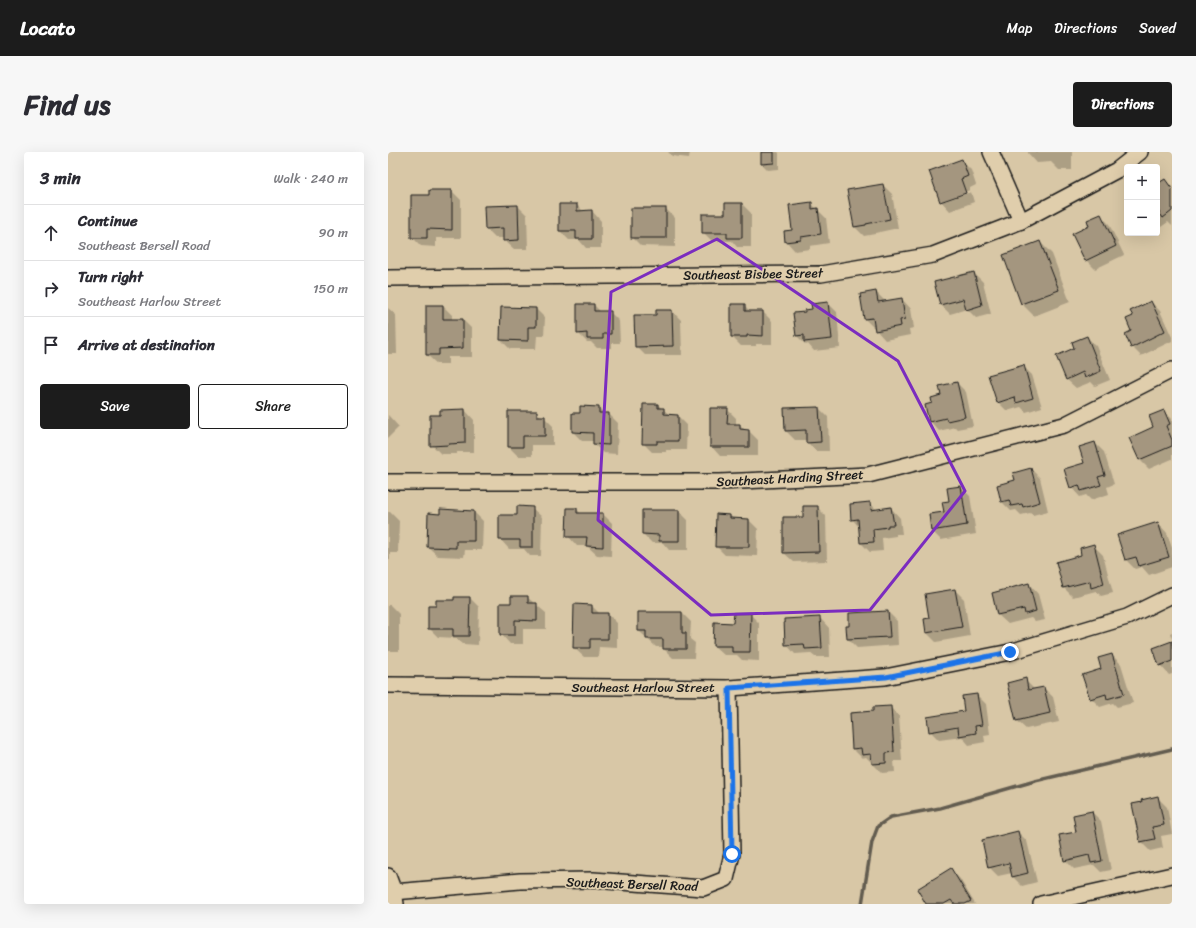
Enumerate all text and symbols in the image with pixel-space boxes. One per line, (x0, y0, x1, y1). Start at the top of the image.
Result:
text: Locato (20, 12, 75, 45)
text: Map (1006, 16, 1032, 41)
text: Directions (1054, 16, 1117, 41)
text: Saved (1139, 16, 1176, 41)
text: Find us (24, 80, 111, 129)
button: Directions (1073, 82, 1172, 127)
text: 3 min (40, 163, 81, 193)
map controls (1124, 164, 1160, 236)
button: + (1124, 164, 1160, 200)
text: Walk · 240 m (273, 167, 348, 190)
button: − (1124, 200, 1160, 236)
text: Continue (78, 208, 138, 234)
text: 90 m (318, 221, 348, 244)
icon: ahead (40, 222, 62, 244)
text: Southeast Bersell Road (78, 234, 210, 257)
street label: Southeast Bisbee Street (683, 261, 824, 287)
text: Turn right (78, 264, 143, 290)
text: 150 m (313, 277, 348, 300)
icon: right (40, 278, 62, 300)
text: Southeast Harlow Street (78, 290, 221, 313)
text: Arrive at destination (78, 332, 215, 358)
icon: arrive (40, 334, 62, 356)
button: Save (40, 384, 190, 429)
button: Share (198, 384, 348, 429)
street label: Southeast Harding Street (716, 463, 865, 493)
route end (1001, 643, 1019, 661)
street label: Southeast Harlow Street (571, 676, 715, 699)
route start (723, 845, 741, 863)
street label: Southeast Bersell Road (566, 870, 699, 898)

